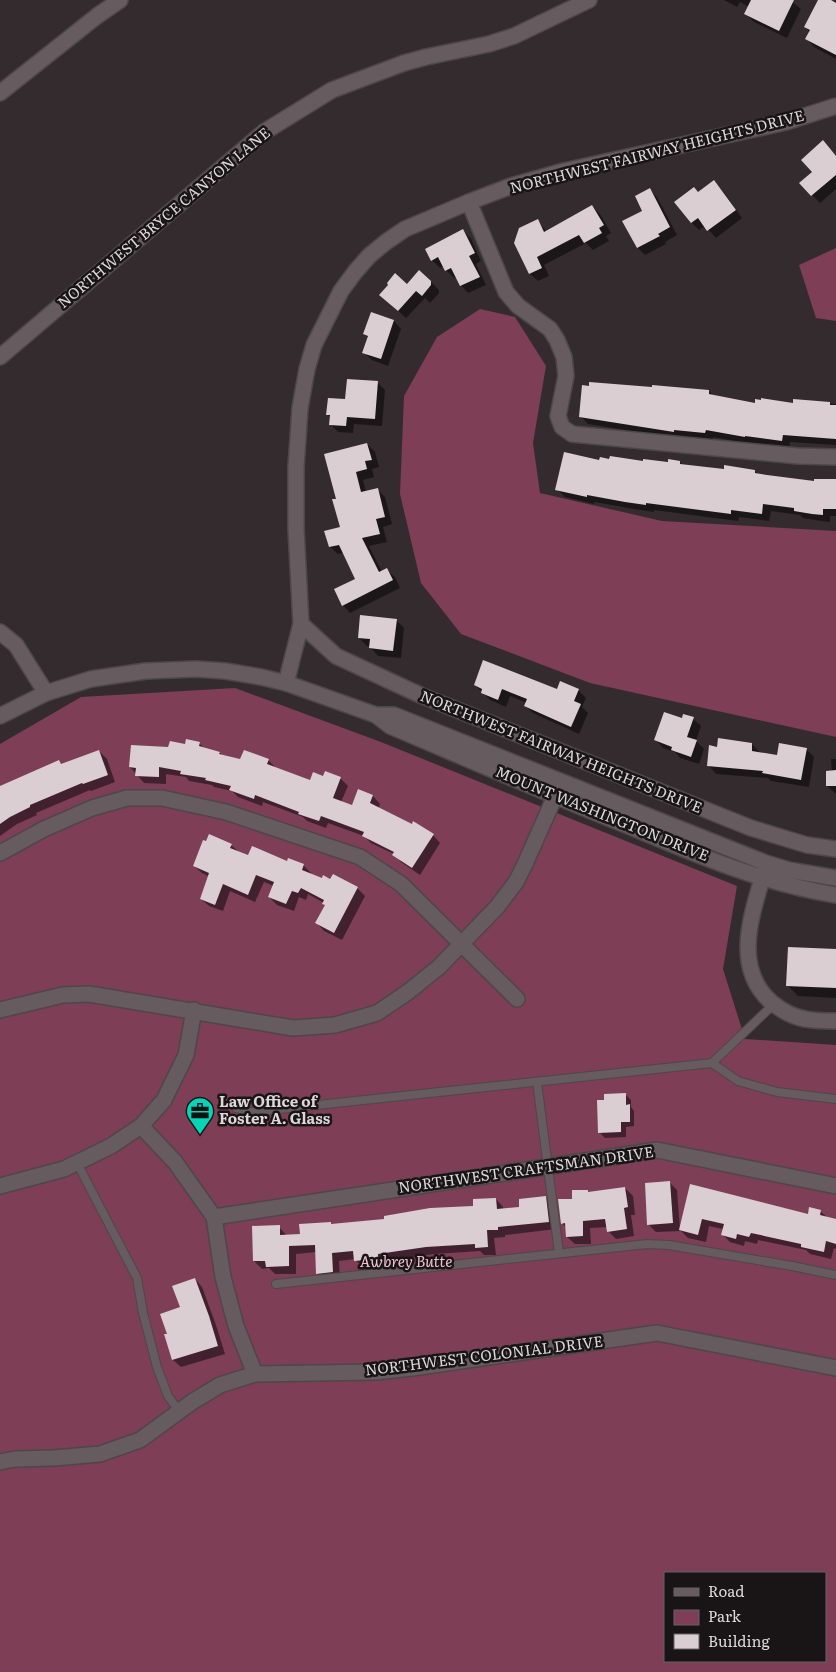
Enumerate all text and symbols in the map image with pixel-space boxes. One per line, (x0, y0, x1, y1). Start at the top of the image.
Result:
street label: NORTHWEST FAIRWAY HEIGHTS DRIVE (507, 103, 806, 198)
street label: NORTHWEST BRYCE CANYON LANE (52, 121, 274, 313)
street label: NORTHWEST FAIRWAY HEIGHTS DRIVE (417, 683, 706, 818)
street label: MOUNT WASHINGTON DRIVE (492, 759, 713, 866)
place label: Law Office of Foster A. Glass (219, 1089, 331, 1129)
office icon: Law Office of Foster A. Glass (185, 1096, 215, 1135)
street label: NORTHWEST CRAFTSMAN DRIVE (397, 1139, 655, 1198)
park label: Awbrey Butte (360, 1249, 452, 1272)
street label: NORTHWEST COLONIAL DRIVE (363, 1328, 604, 1381)
legend (664, 1572, 826, 1662)
text: Road (708, 1579, 744, 1602)
text: Park (708, 1604, 742, 1627)
text: Building (708, 1629, 770, 1652)

